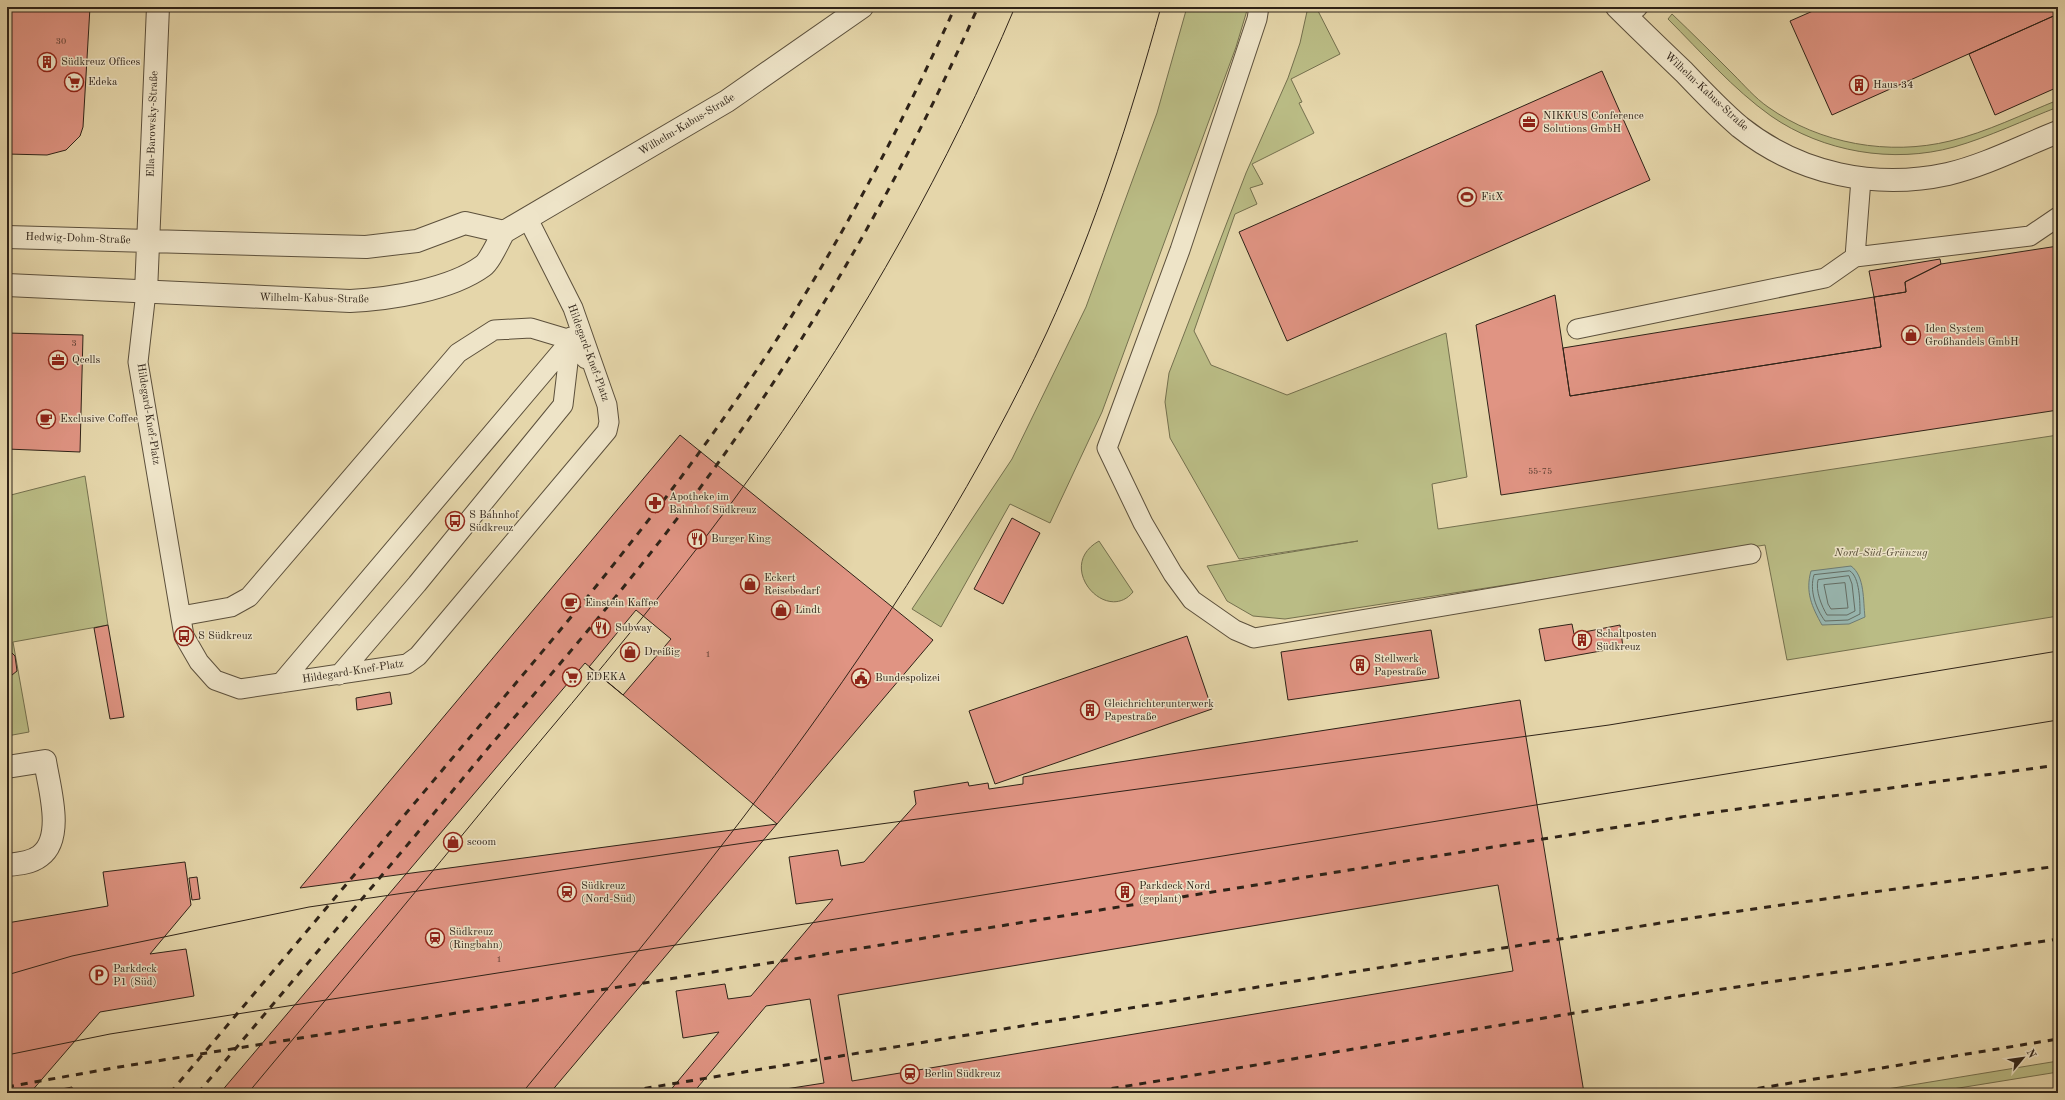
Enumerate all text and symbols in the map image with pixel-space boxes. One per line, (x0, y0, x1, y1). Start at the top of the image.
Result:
house number: 30 (56, 37, 66, 46)
building icon: Südkreuz Offices (36, 51, 58, 73)
street label: Wilhelm-Kabus-Straße (1662, 51, 1750, 133)
place label: Südkreuz Offices (61, 57, 141, 68)
supermarket icon: Edeka (63, 71, 85, 93)
street label: Ella-Barowsky-Straße (146, 71, 160, 177)
building icon: Haus 34 (1848, 74, 1870, 96)
place label: Edeka (88, 77, 118, 88)
place label: Haus 34 (1873, 80, 1914, 91)
street label: Wilhelm-Kabus-Straße (637, 92, 737, 158)
office icon: NIKKUS Conference Solutions GmbH (1518, 111, 1540, 133)
place label: NIKKUS Conference Solutions GmbH (1543, 111, 1644, 135)
sports icon: FitX (1456, 186, 1478, 208)
place label: FitX (1481, 192, 1504, 203)
street label: Hedwig-Dohm-Straße (25, 232, 131, 246)
street label: Wilhelm-Kabus-Straße (259, 293, 369, 305)
street label: Hildegard-Knef-Platz (565, 303, 611, 403)
shop icon: Iden System Großhandels GmbH (1900, 324, 1922, 346)
place label: Iden System Großhandels GmbH (1925, 324, 2019, 348)
house number: 3 (71, 339, 77, 348)
office icon: Qcells (47, 349, 69, 371)
place label: Qcells (72, 355, 100, 366)
street label: Hildegard-Knef-Platz (135, 362, 161, 466)
cafe icon: Exclusive Coffee (35, 408, 57, 430)
place label: Exclusive Coffee (60, 414, 138, 425)
house number: 55-75 (1528, 467, 1552, 476)
pharmacy icon: Apotheke im Bahnhof Südkreuz (644, 492, 666, 514)
place label: Apotheke im Bahnhof Südkreuz (669, 492, 757, 516)
bus stop icon: S Bahnhof Südkreuz (444, 510, 466, 532)
place label: S Bahnhof Südkreuz (469, 510, 519, 534)
restaurant icon: Burger King (686, 528, 708, 550)
place label: Burger King (711, 534, 771, 545)
park label: Nord-Süd-Grünzug (1833, 548, 1928, 559)
shop icon: Eckert Reisebedarf (739, 573, 761, 595)
place label: Eckert Reisebedarf (764, 573, 820, 597)
cafe icon: Einstein Kaffee (560, 592, 582, 614)
place label: Einstein Kaffee (585, 598, 658, 609)
shop icon: Lindt (770, 599, 792, 621)
place label: Lindt (795, 605, 821, 616)
restaurant icon: Subway (590, 617, 612, 639)
place label: Subway (615, 623, 653, 634)
bus stop icon: S Südkreuz (173, 625, 195, 647)
building icon: Schaltposten Südkreuz (1571, 629, 1593, 651)
place label: Schaltposten Südkreuz (1596, 629, 1657, 653)
place label: S Südkreuz (198, 631, 252, 642)
shop icon: Dreißig (619, 641, 641, 663)
place label: Dreißig (644, 647, 680, 658)
house number: 1 (705, 650, 711, 659)
building icon: Stellwerk Papestraße (1349, 654, 1371, 676)
place label: Stellwerk Papestraße (1374, 654, 1427, 678)
street label: Hildegard-Knef-Platz (301, 659, 405, 685)
supermarket icon: EDEKA (561, 666, 583, 688)
public building icon: Bundespolizei (850, 667, 872, 689)
place label: EDEKA (586, 672, 627, 683)
place label: Bundespolizei (875, 673, 940, 684)
building icon: Gleichrichterunterwerk Papestraße (1079, 699, 1101, 721)
place label: Gleichrichterunterwerk Papestraße (1104, 699, 1214, 723)
shop icon: scoom (442, 831, 464, 853)
place label: scoom (467, 837, 496, 848)
station icon: Südkreuz (Nord-Süd) (556, 881, 578, 903)
place label: Südkreuz (Nord-Süd) (581, 881, 636, 905)
building icon: Parkdeck Nord (geplant) (1114, 881, 1136, 903)
place label: Parkdeck Nord (geplant) (1139, 881, 1210, 905)
station icon: Südkreuz (Ringbahn) (424, 927, 446, 949)
place label: Südkreuz (Ringbahn) (449, 927, 503, 951)
house number: 1 (496, 955, 502, 964)
parking icon: Parkdeck P1 (Süd) (88, 964, 110, 986)
place label: Parkdeck P1 (Süd) (113, 964, 157, 988)
north arrow (2003, 1038, 2043, 1078)
text: N (2024, 1048, 2038, 1061)
station icon: Berlin Südkreuz (899, 1063, 921, 1085)
place label: Berlin Südkreuz (924, 1069, 1001, 1080)

